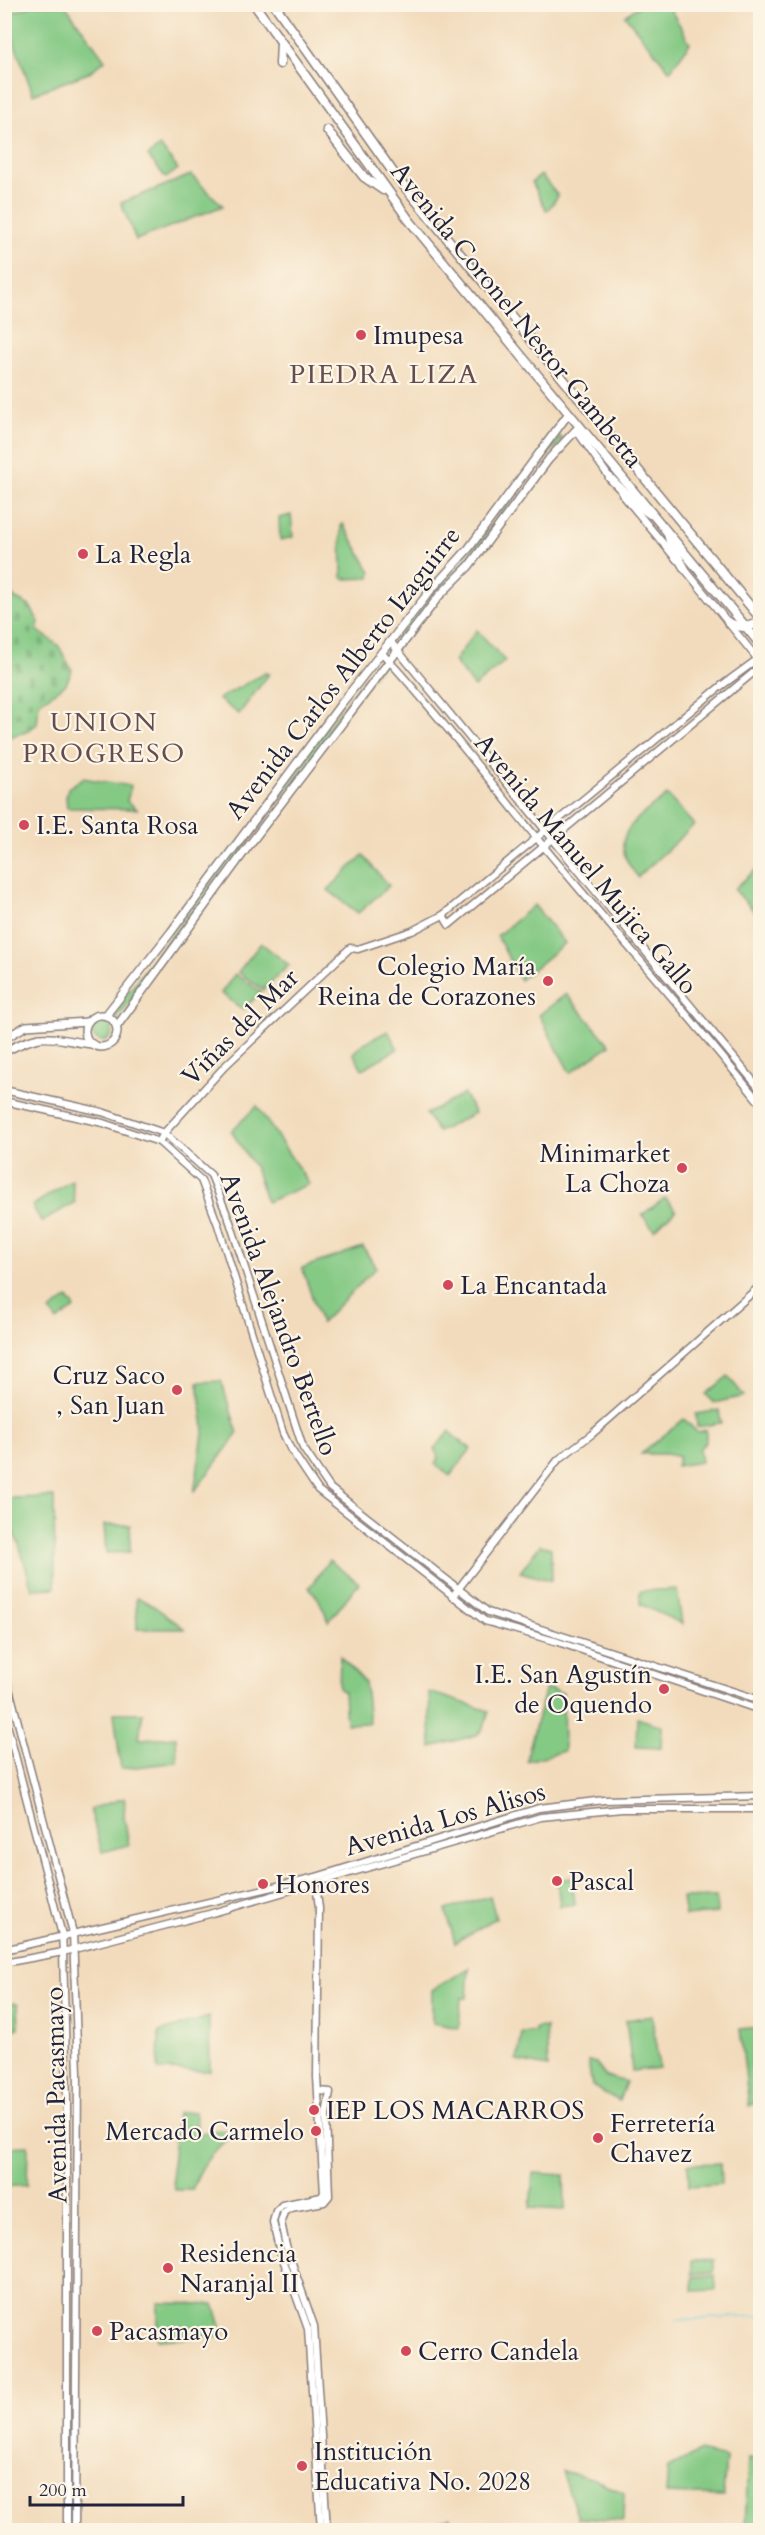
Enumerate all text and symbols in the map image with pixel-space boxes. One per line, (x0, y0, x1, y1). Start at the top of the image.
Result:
street label: Avenida Coronel Nestor Gambetta (383, 155, 651, 475)
place label: Imupesa (373, 318, 464, 353)
marker: Imupesa (354, 328, 368, 342)
district label: PIEDRA LIZA (289, 356, 479, 393)
street label: Avenida Carlos Alberto Izaguirre (218, 519, 468, 827)
place label: La Regla (95, 537, 191, 572)
marker: La Regla (76, 547, 90, 561)
district label: UNION PROGRESO (22, 704, 186, 772)
street label: Avenida Manuel Mujica Gallo (466, 726, 706, 1002)
place label: I.E. Santa Rosa (36, 808, 199, 843)
marker: I.E. Santa Rosa (17, 818, 31, 832)
place label: Colegio María Reina de Corazones (318, 949, 536, 1014)
street label: Viñas del Mar (174, 960, 307, 1093)
marker: Colegio María Reina de Corazones (541, 974, 555, 988)
place label: Minimarket La Choza (539, 1136, 670, 1201)
marker: Minimarket La Choza (675, 1161, 689, 1175)
street label: Avenida Alejandro Bertello (212, 1168, 346, 1460)
place label: La Encantada (460, 1268, 607, 1303)
marker: La Encantada (441, 1278, 455, 1292)
place label: Cruz Saco , San Juan (53, 1358, 165, 1423)
marker: Cruz Saco , San Juan (170, 1383, 184, 1397)
place label: I.E. San Agustín de Oquendo (475, 1657, 652, 1722)
marker: I.E. San Agustín de Oquendo (657, 1682, 671, 1696)
street label: Avenida Los Alisos (341, 1774, 549, 1864)
place label: Pascal (569, 1864, 634, 1899)
place label: Honores (275, 1867, 370, 1902)
marker: Pascal (550, 1874, 564, 1888)
marker: Honores (256, 1877, 270, 1891)
street label: Avenida Pacasmayo (37, 1986, 75, 2204)
place label: IEP LOS MACARROS (326, 2093, 584, 2128)
marker: IEP LOS MACARROS (307, 2103, 321, 2117)
place label: Ferretería Chavez (610, 2106, 715, 2171)
place label: Mercado Carmelo (105, 2114, 304, 2149)
marker: Mercado Carmelo (309, 2124, 323, 2138)
marker: Ferretería Chavez (591, 2131, 605, 2145)
place label: Residencia Naranjal II (180, 2236, 299, 2301)
marker: Residencia Naranjal II (161, 2261, 175, 2275)
place label: Pacasmayo (109, 2314, 228, 2349)
marker: Pacasmayo (90, 2324, 104, 2338)
place label: Cerro Candela (418, 2334, 579, 2369)
marker: Cerro Candela (399, 2344, 413, 2358)
place label: Institución Educativa No. 2028 (314, 2434, 531, 2499)
marker: Institución Educativa No. 2028 (295, 2459, 309, 2473)
scale bar (30, 2469, 183, 2507)
text: 200 m (39, 2478, 87, 2503)

